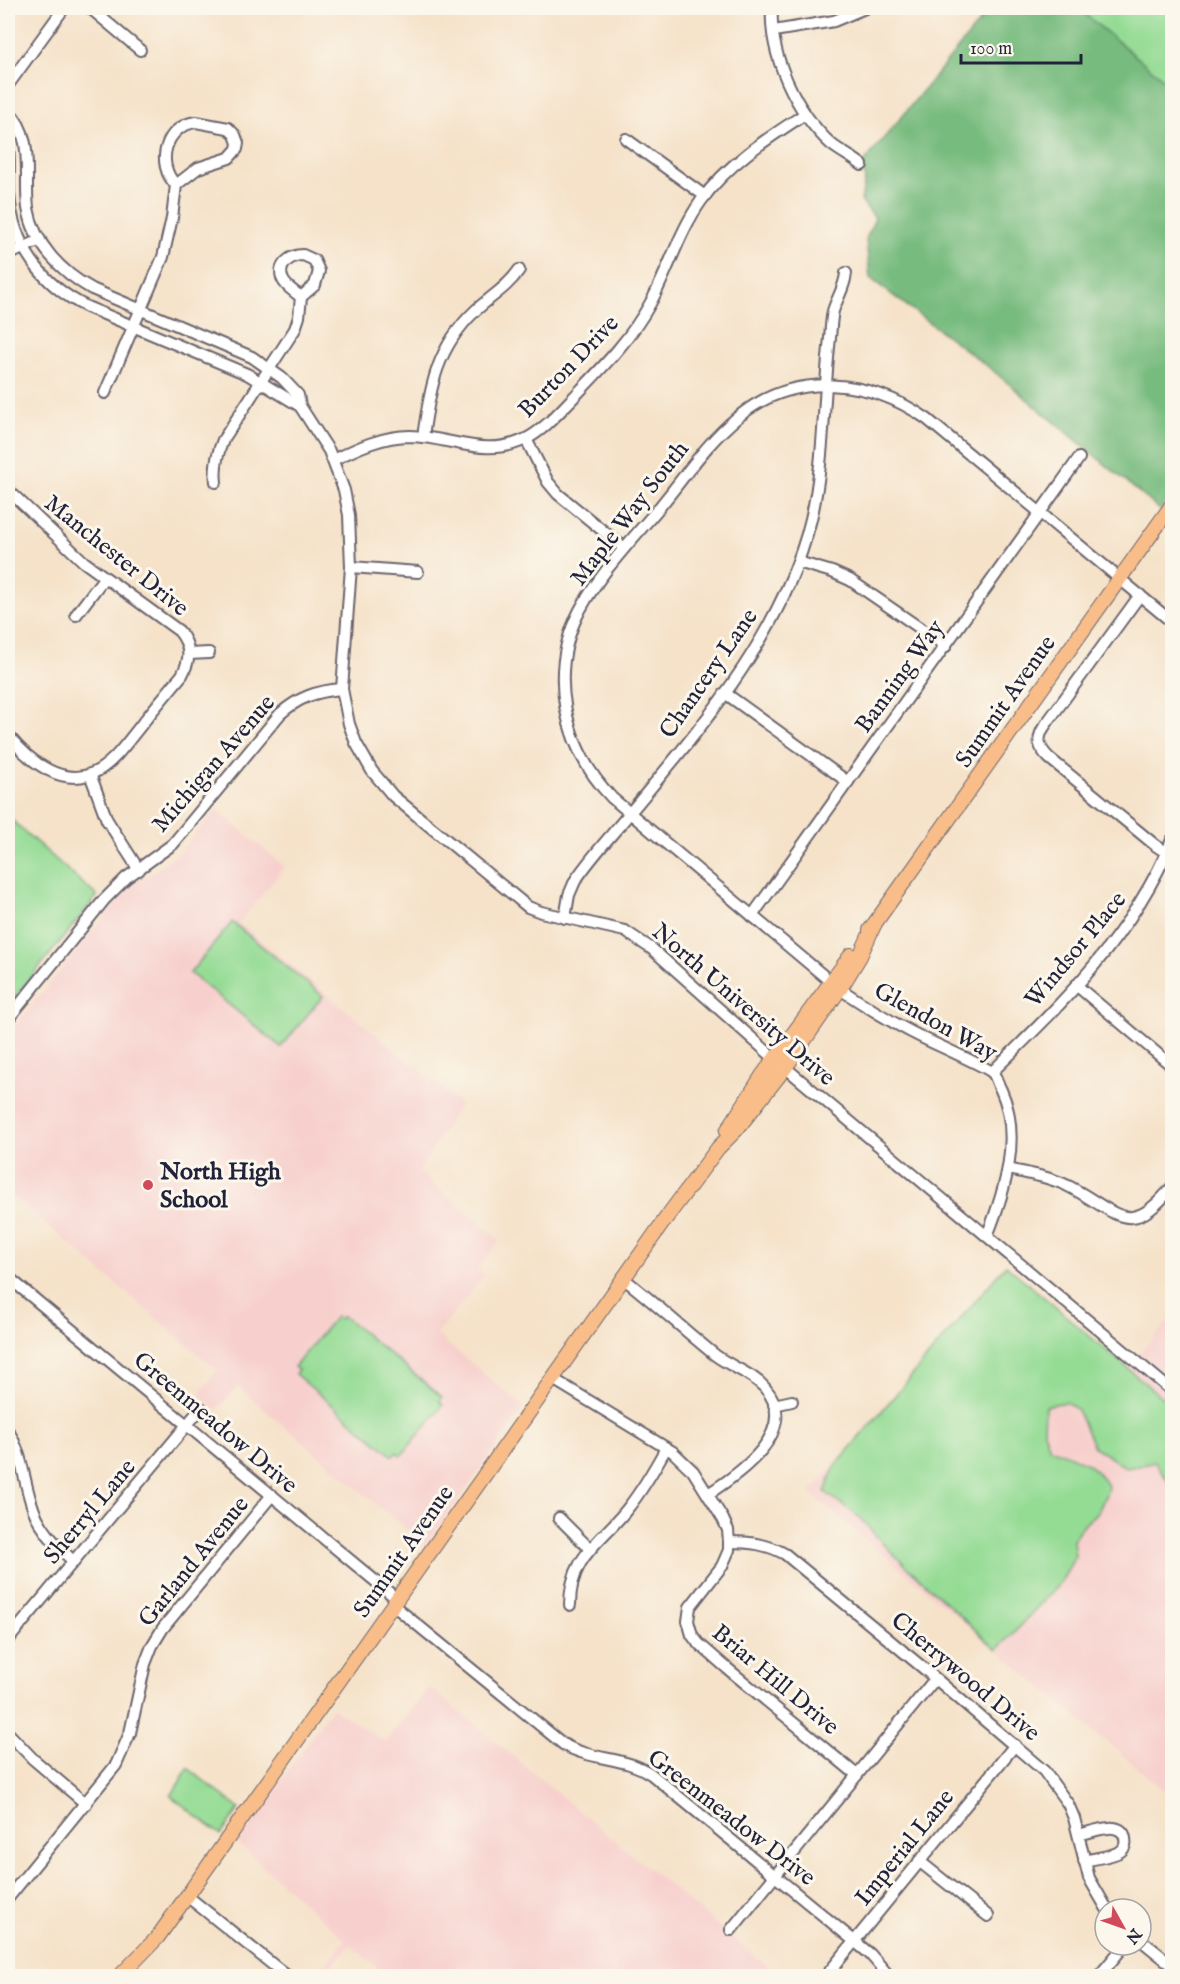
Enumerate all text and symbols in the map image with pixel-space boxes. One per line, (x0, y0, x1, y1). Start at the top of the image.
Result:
scale bar (961, 27, 1081, 65)
text: 100 m (970, 38, 1012, 61)
street label: Burton Drive (512, 309, 626, 425)
street label: Maple Way South (564, 435, 697, 593)
street label: Manchester Drive (37, 488, 195, 624)
street label: Chancery Lane (653, 603, 765, 745)
street label: Banning Way (849, 614, 952, 740)
street label: Summit Avenue (949, 629, 1063, 774)
street label: Michigan Avenue (146, 688, 283, 839)
street label: Windsor Place (1019, 885, 1134, 1014)
street label: North University Drive (645, 917, 841, 1093)
street label: Glendon Way (868, 976, 1003, 1069)
place label: North High School (159, 1157, 281, 1216)
marker: North High School (141, 1178, 155, 1192)
street label: Greenmeadow Drive (127, 1345, 303, 1501)
street label: Sherryl Lane (37, 1453, 143, 1571)
street label: Summit Avenue (347, 1479, 461, 1624)
street label: Garland Avenue (132, 1490, 256, 1634)
street label: Cherrywood Drive (884, 1606, 1046, 1749)
street label: Briar Hill Drive (705, 1618, 845, 1742)
street label: Greenmeadow Drive (641, 1743, 821, 1893)
street label: Imperial Lane (849, 1783, 962, 1913)
north arrow (1093, 1897, 1153, 1957)
text: N (1121, 1923, 1146, 1947)

